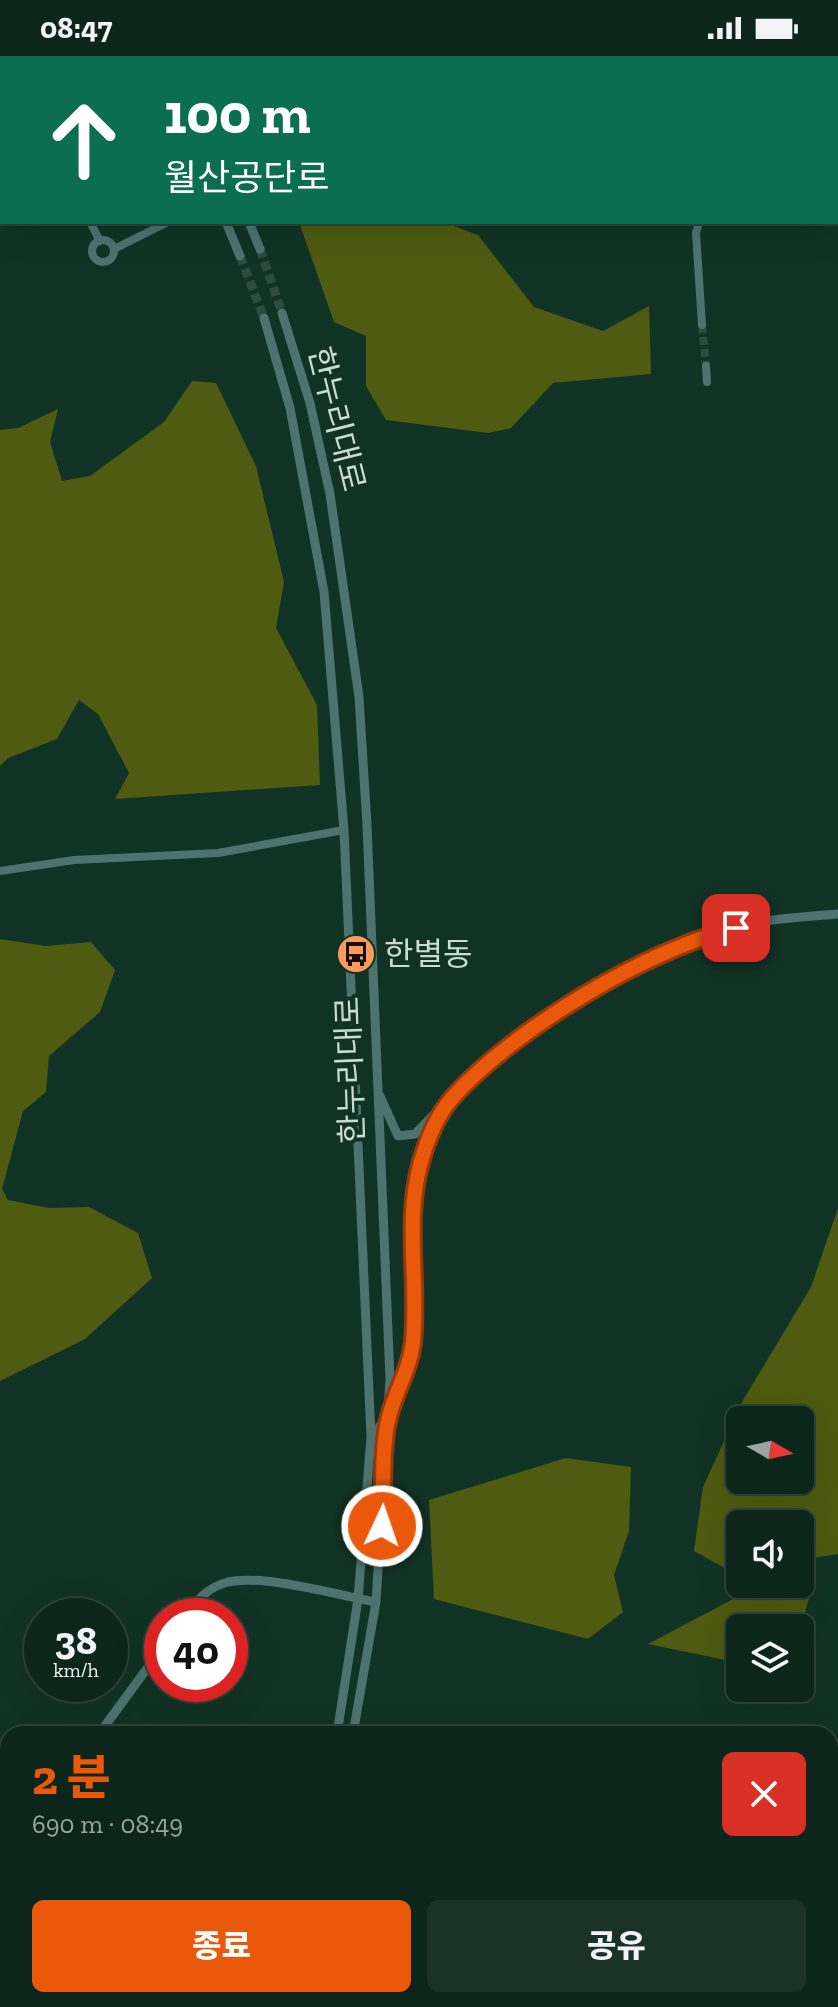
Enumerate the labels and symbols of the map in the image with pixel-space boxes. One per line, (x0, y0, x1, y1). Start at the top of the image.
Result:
street label: 한누리대로 (301, 343, 373, 495)
pin (702, 894, 770, 962)
bus stop icon: 한별동 (335, 933, 377, 975)
place label: 한별동 (384, 935, 472, 973)
street label: 한누리대로 (328, 996, 372, 1144)
north arrow (726, 1406, 814, 1494)
position arrow (340, 1484, 424, 1568)
speed limit sign: 40 (144, 1598, 248, 1702)

